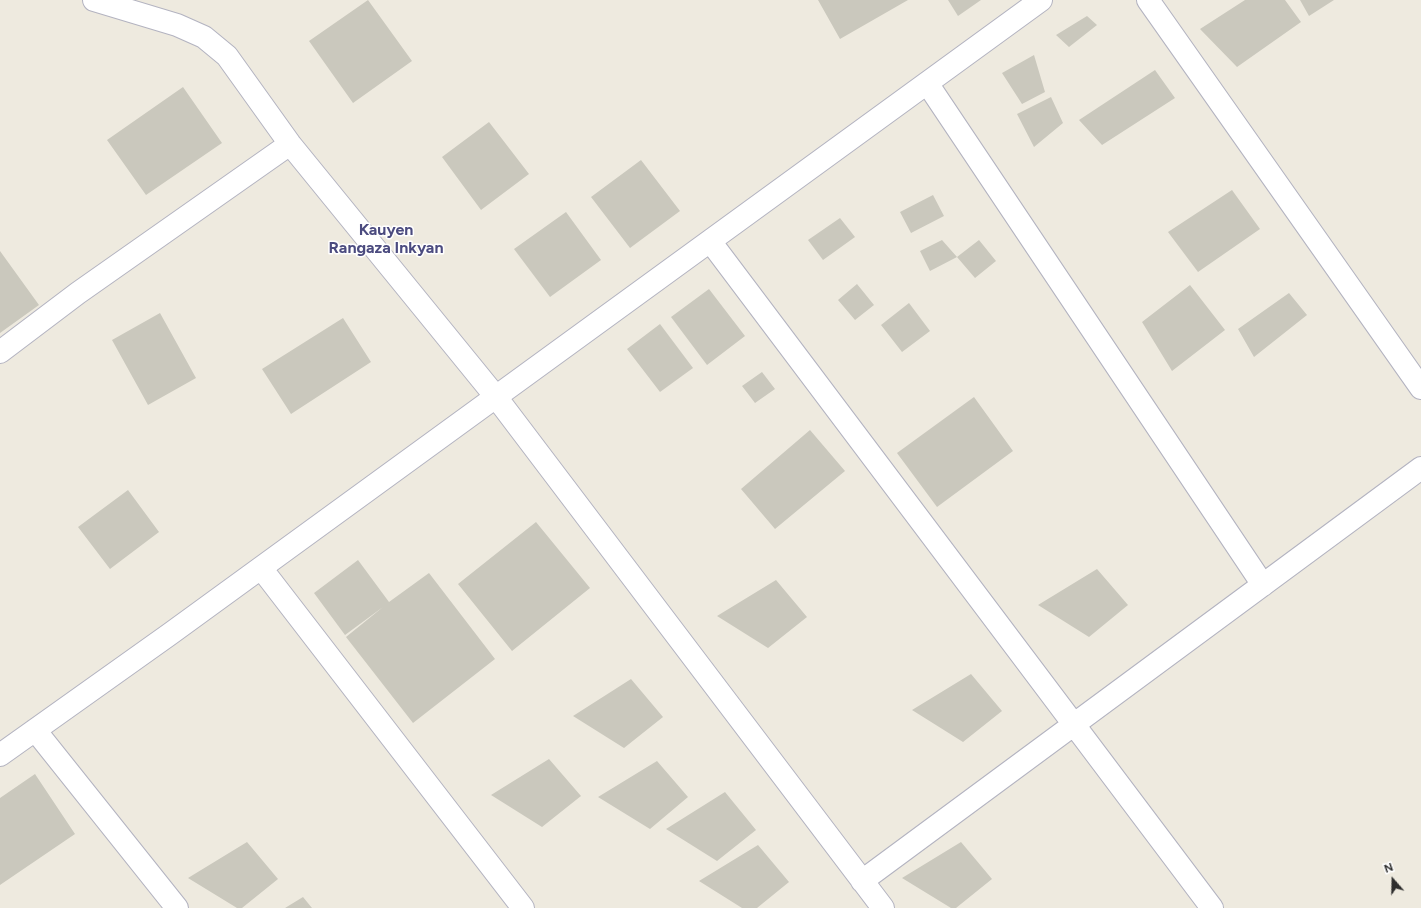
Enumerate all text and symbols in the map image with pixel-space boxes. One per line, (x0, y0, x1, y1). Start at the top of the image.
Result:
district label: Kauyen Rangaza Inkyan (329, 220, 443, 258)
north arrow (1373, 860, 1413, 900)
text: N (1382, 861, 1395, 876)

